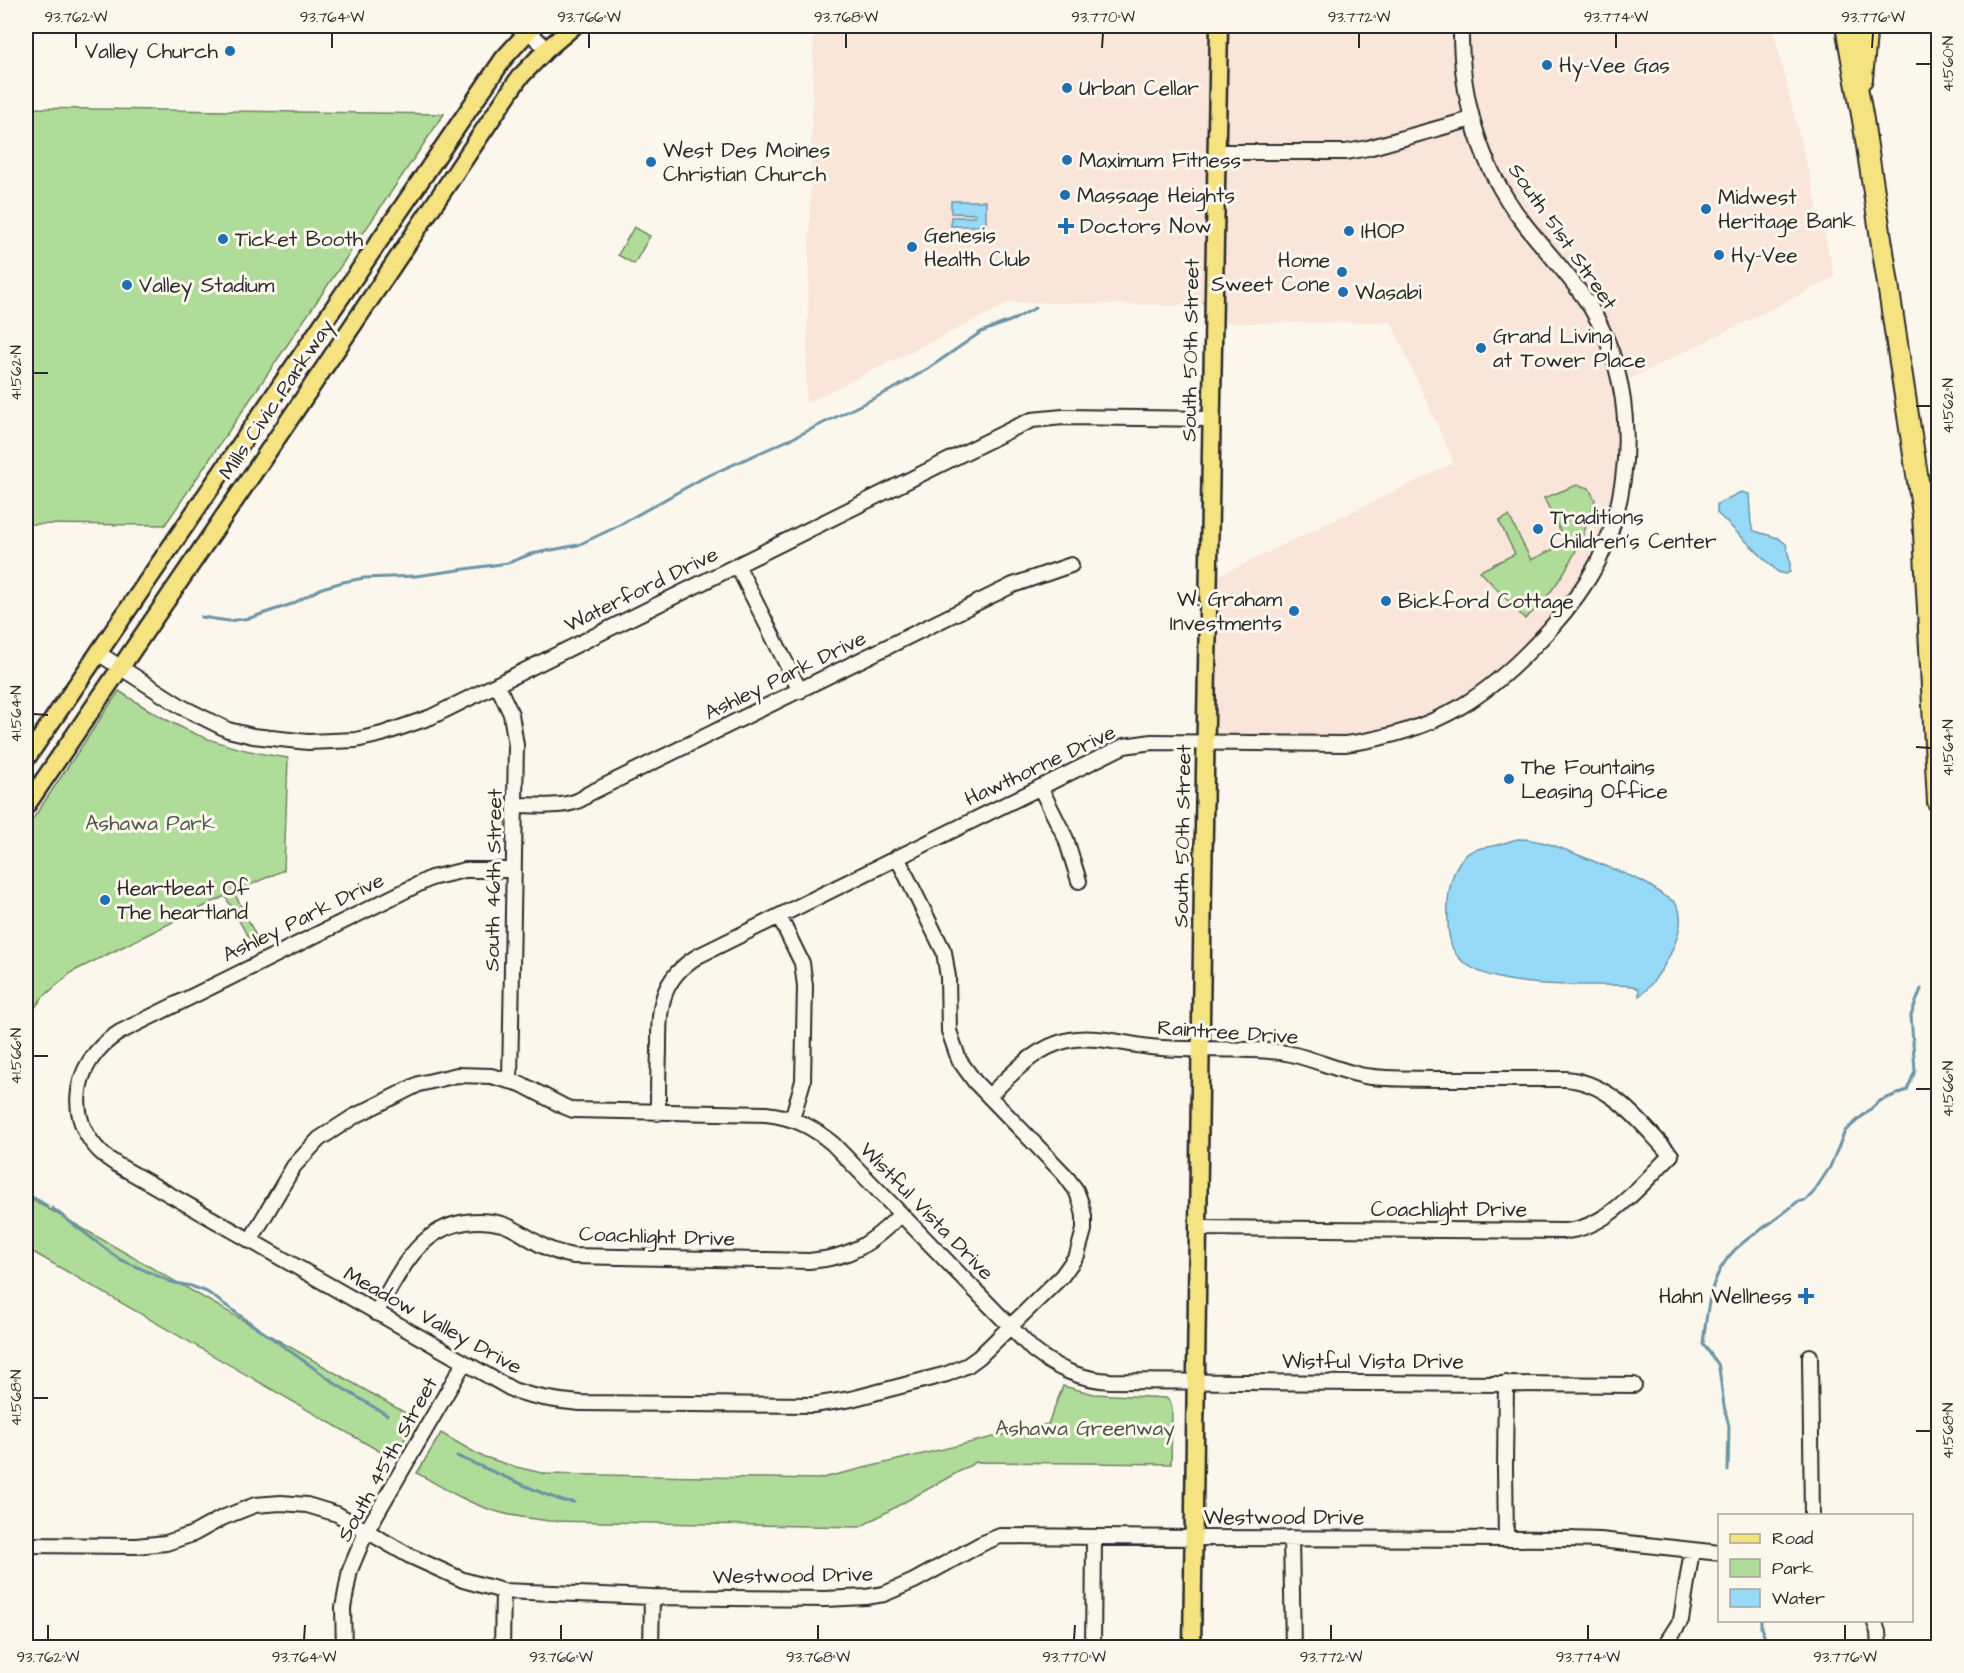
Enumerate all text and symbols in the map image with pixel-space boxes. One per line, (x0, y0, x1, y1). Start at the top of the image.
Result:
text: 93.762°W (45, 7, 107, 28)
text: 93.764°W (300, 7, 364, 28)
text: 93.766°W (557, 7, 621, 28)
text: 93.768°W (814, 7, 878, 28)
text: 93.770°W (1071, 7, 1135, 28)
text: 93.772°W (1328, 7, 1390, 28)
text: 93.774°W (1584, 7, 1648, 28)
text: 93.776°W (1841, 7, 1905, 28)
text: 41.560°N (1938, 36, 1959, 92)
place label: Valley Church (85, 37, 219, 68)
marker: Valley Church (223, 44, 237, 58)
place label: Hy-Vee Gas (1559, 51, 1670, 82)
marker: Hy-Vee Gas (1540, 58, 1554, 72)
place label: Urban Cellar (1079, 74, 1199, 103)
marker: Urban Cellar (1060, 81, 1074, 95)
place label: West Des Moines Christian Church (663, 136, 830, 189)
place label: Maximum Fitness (1079, 146, 1241, 175)
marker: Maximum Fitness (1060, 153, 1074, 167)
marker: West Des Moines Christian Church (644, 155, 658, 169)
street label: South 51st Street (1501, 157, 1624, 316)
place label: Massage Heights (1077, 181, 1235, 212)
place label: Midwest Heritage Bank (1718, 183, 1856, 238)
marker: Massage Heights (1058, 188, 1072, 202)
marker: Midwest Heritage Bank (1699, 202, 1713, 216)
place label: Doctors Now (1080, 212, 1212, 241)
marker: Doctors Now (1057, 217, 1075, 235)
place label: IHOP (1361, 217, 1405, 246)
place label: Genesis Health Club (924, 221, 1030, 274)
marker: IHOP (1342, 224, 1356, 238)
place label: Ticket Booth (235, 225, 364, 254)
marker: Ticket Booth (216, 232, 230, 246)
marker: Genesis Health Club (905, 240, 919, 254)
place label: Hy-Vee (1731, 241, 1798, 272)
place label: Home Sweet Cone (1211, 246, 1330, 299)
marker: Hy-Vee (1712, 248, 1726, 262)
street label: South 50th Street (1174, 258, 1207, 442)
marker: Home Sweet Cone (1335, 265, 1349, 279)
place label: Valley Stadium (139, 271, 275, 302)
marker: Valley Stadium (120, 278, 134, 292)
place label: Wasabi (1355, 278, 1422, 307)
marker: Wasabi (1336, 285, 1350, 299)
street label: Mills Civic Parkway (212, 313, 343, 486)
place label: Grand Living at Tower Place (1493, 322, 1646, 375)
marker: Grand Living at Tower Place (1474, 341, 1488, 355)
text: 41.562°N (6, 345, 27, 401)
text: 41.562°N (1938, 378, 1959, 434)
place label: Traditions Children's Center (1550, 503, 1717, 556)
marker: Traditions Children's Center (1531, 522, 1545, 536)
street label: Waterford Drive (560, 540, 723, 639)
place label: W. Graham Investments (1170, 585, 1283, 638)
place label: Bickford Cottage (1398, 587, 1574, 618)
marker: Bickford Cottage (1379, 594, 1393, 608)
marker: W. Graham Investments (1287, 604, 1301, 618)
street label: Ashley Park Drive (700, 624, 872, 729)
text: 41.564°N (6, 685, 27, 743)
street label: Hawthorne Drive (960, 718, 1120, 813)
text: 41.564°N (1938, 719, 1959, 777)
street label: South 50th Street (1166, 744, 1199, 928)
place label: The Fountains Leasing Office (1521, 753, 1668, 808)
marker: The Fountains Leasing Office (1502, 772, 1516, 786)
street label: South 46th Street (477, 788, 510, 972)
park label: Ashawa Park (85, 809, 215, 838)
street label: Ashley Park Drive (218, 866, 390, 971)
place label: Heartbeat Of The heartland (117, 874, 250, 927)
marker: Heartbeat Of The heartland (98, 893, 112, 907)
street label: Raintree Drive (1157, 1013, 1299, 1052)
text: 41.566°N (6, 1028, 27, 1084)
text: 41.566°N (1938, 1061, 1959, 1117)
street label: Wistful Vista Drive (853, 1136, 1000, 1287)
street label: Coachlight Drive (1371, 1195, 1527, 1226)
street label: Coachlight Drive (578, 1219, 736, 1256)
street label: Meadow Valley Drive (337, 1259, 527, 1383)
place label: Hahn Wellness (1659, 1282, 1792, 1311)
marker: Hahn Wellness (1797, 1287, 1815, 1305)
street label: Wistful Vista Drive (1282, 1347, 1464, 1376)
text: 41.568°N (6, 1370, 27, 1426)
street label: South 45th Street (330, 1371, 445, 1547)
text: 41.568°N (1938, 1403, 1959, 1459)
park label: Ashawa Greenway (995, 1414, 1175, 1445)
street label: Westwood Drive (1204, 1503, 1364, 1532)
legend (1718, 1514, 1913, 1622)
text: Road (1772, 1526, 1813, 1551)
text: Park (1772, 1556, 1814, 1581)
street label: Westwood Drive (712, 1560, 874, 1591)
text: Water (1772, 1586, 1825, 1611)
text: 93.762°W (17, 1647, 79, 1668)
text: 93.764°W (272, 1647, 336, 1668)
text: 93.766°W (529, 1647, 593, 1668)
text: 93.768°W (786, 1647, 850, 1668)
text: 93.770°W (1042, 1647, 1106, 1668)
text: 93.772°W (1300, 1647, 1362, 1668)
text: 93.774°W (1556, 1647, 1620, 1668)
text: 93.776°W (1813, 1647, 1877, 1668)

